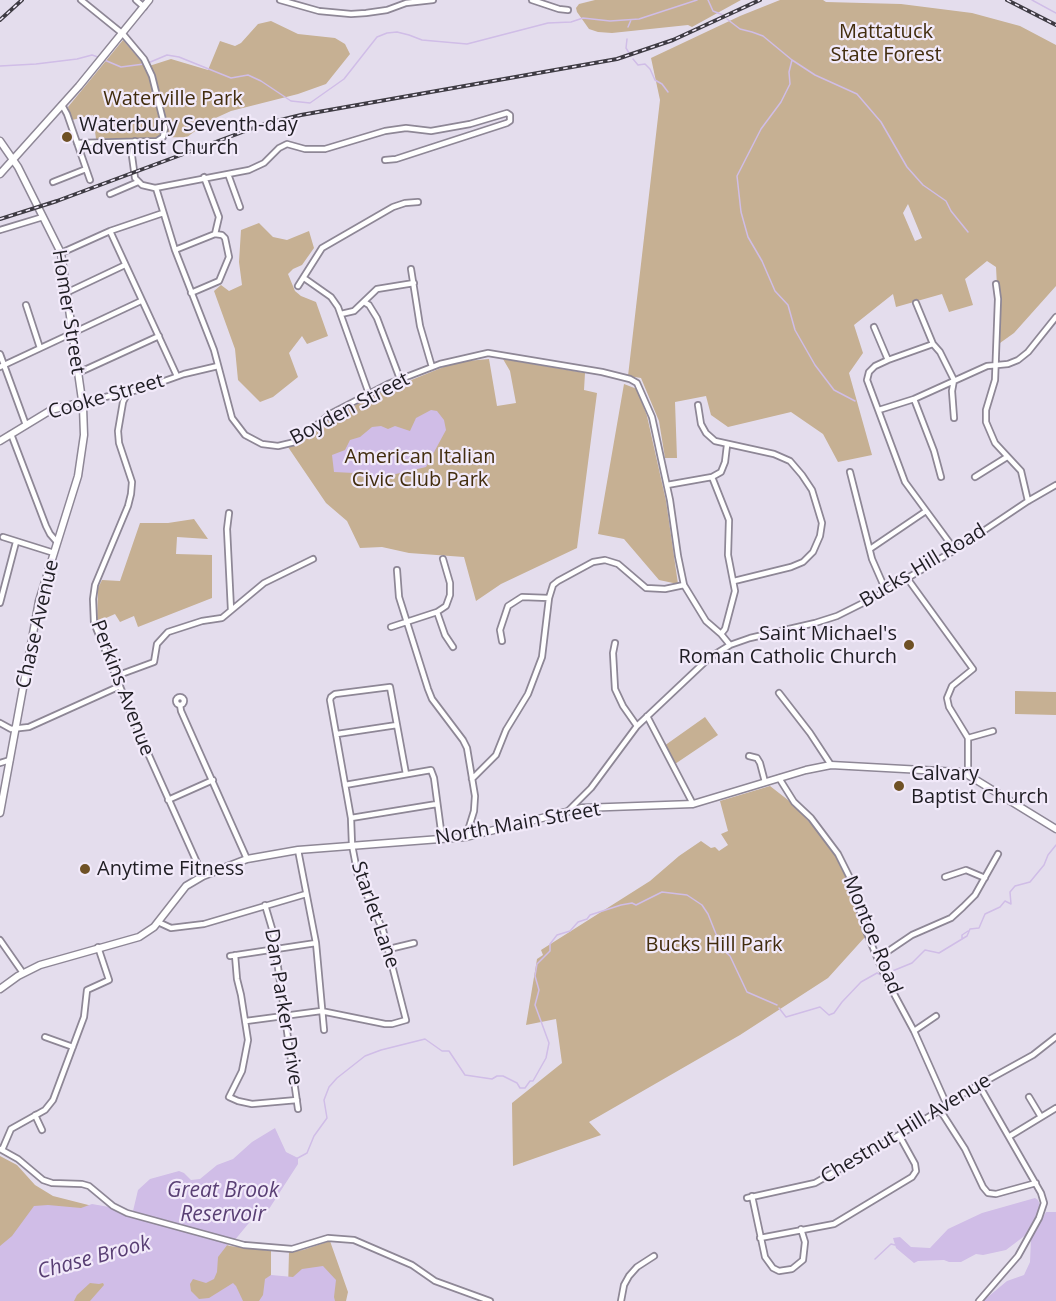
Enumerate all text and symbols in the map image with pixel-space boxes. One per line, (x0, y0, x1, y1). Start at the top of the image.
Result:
park label: Mattatuck State Forest (830, 20, 942, 67)
park label: Waterville Park (103, 87, 243, 111)
place label: Waterbury Seventh-day Adventist Church (79, 113, 298, 160)
marker: Waterbury Seventh-day Adventist Church (60, 130, 74, 144)
street label: Homer Street (46, 248, 90, 376)
street label: Boyden Street (286, 367, 414, 451)
street label: Cooke Street (45, 369, 167, 425)
park label: American Italian Civic Club Park (344, 445, 496, 492)
street label: Bucks Hill Road (856, 519, 990, 613)
street label: Chase Avenue (12, 557, 64, 691)
street label: Perkins Avenue (85, 617, 159, 759)
place label: Saint Michael's Roman Catholic Church (678, 622, 897, 669)
marker: Saint Michael's Roman Catholic Church (902, 638, 916, 652)
place label: Calvary Baptist Church (911, 762, 1048, 809)
marker: Calvary Baptist Church (892, 779, 906, 793)
street label: North Main Street (434, 798, 602, 850)
place label: Anytime Fitness (97, 857, 244, 881)
street label: Starlet Lane (346, 859, 404, 971)
marker: Anytime Fitness (78, 862, 92, 876)
street label: Montoe Road (837, 872, 907, 998)
street label: Dan Parker Drive (259, 927, 307, 1087)
park label: Bucks Hill Park (646, 933, 782, 957)
street label: Chestnut Hill Avenue (817, 1069, 995, 1189)
water label: Great Brook Reservoir (167, 1178, 279, 1228)
water label: Chase Brook (35, 1231, 153, 1285)

